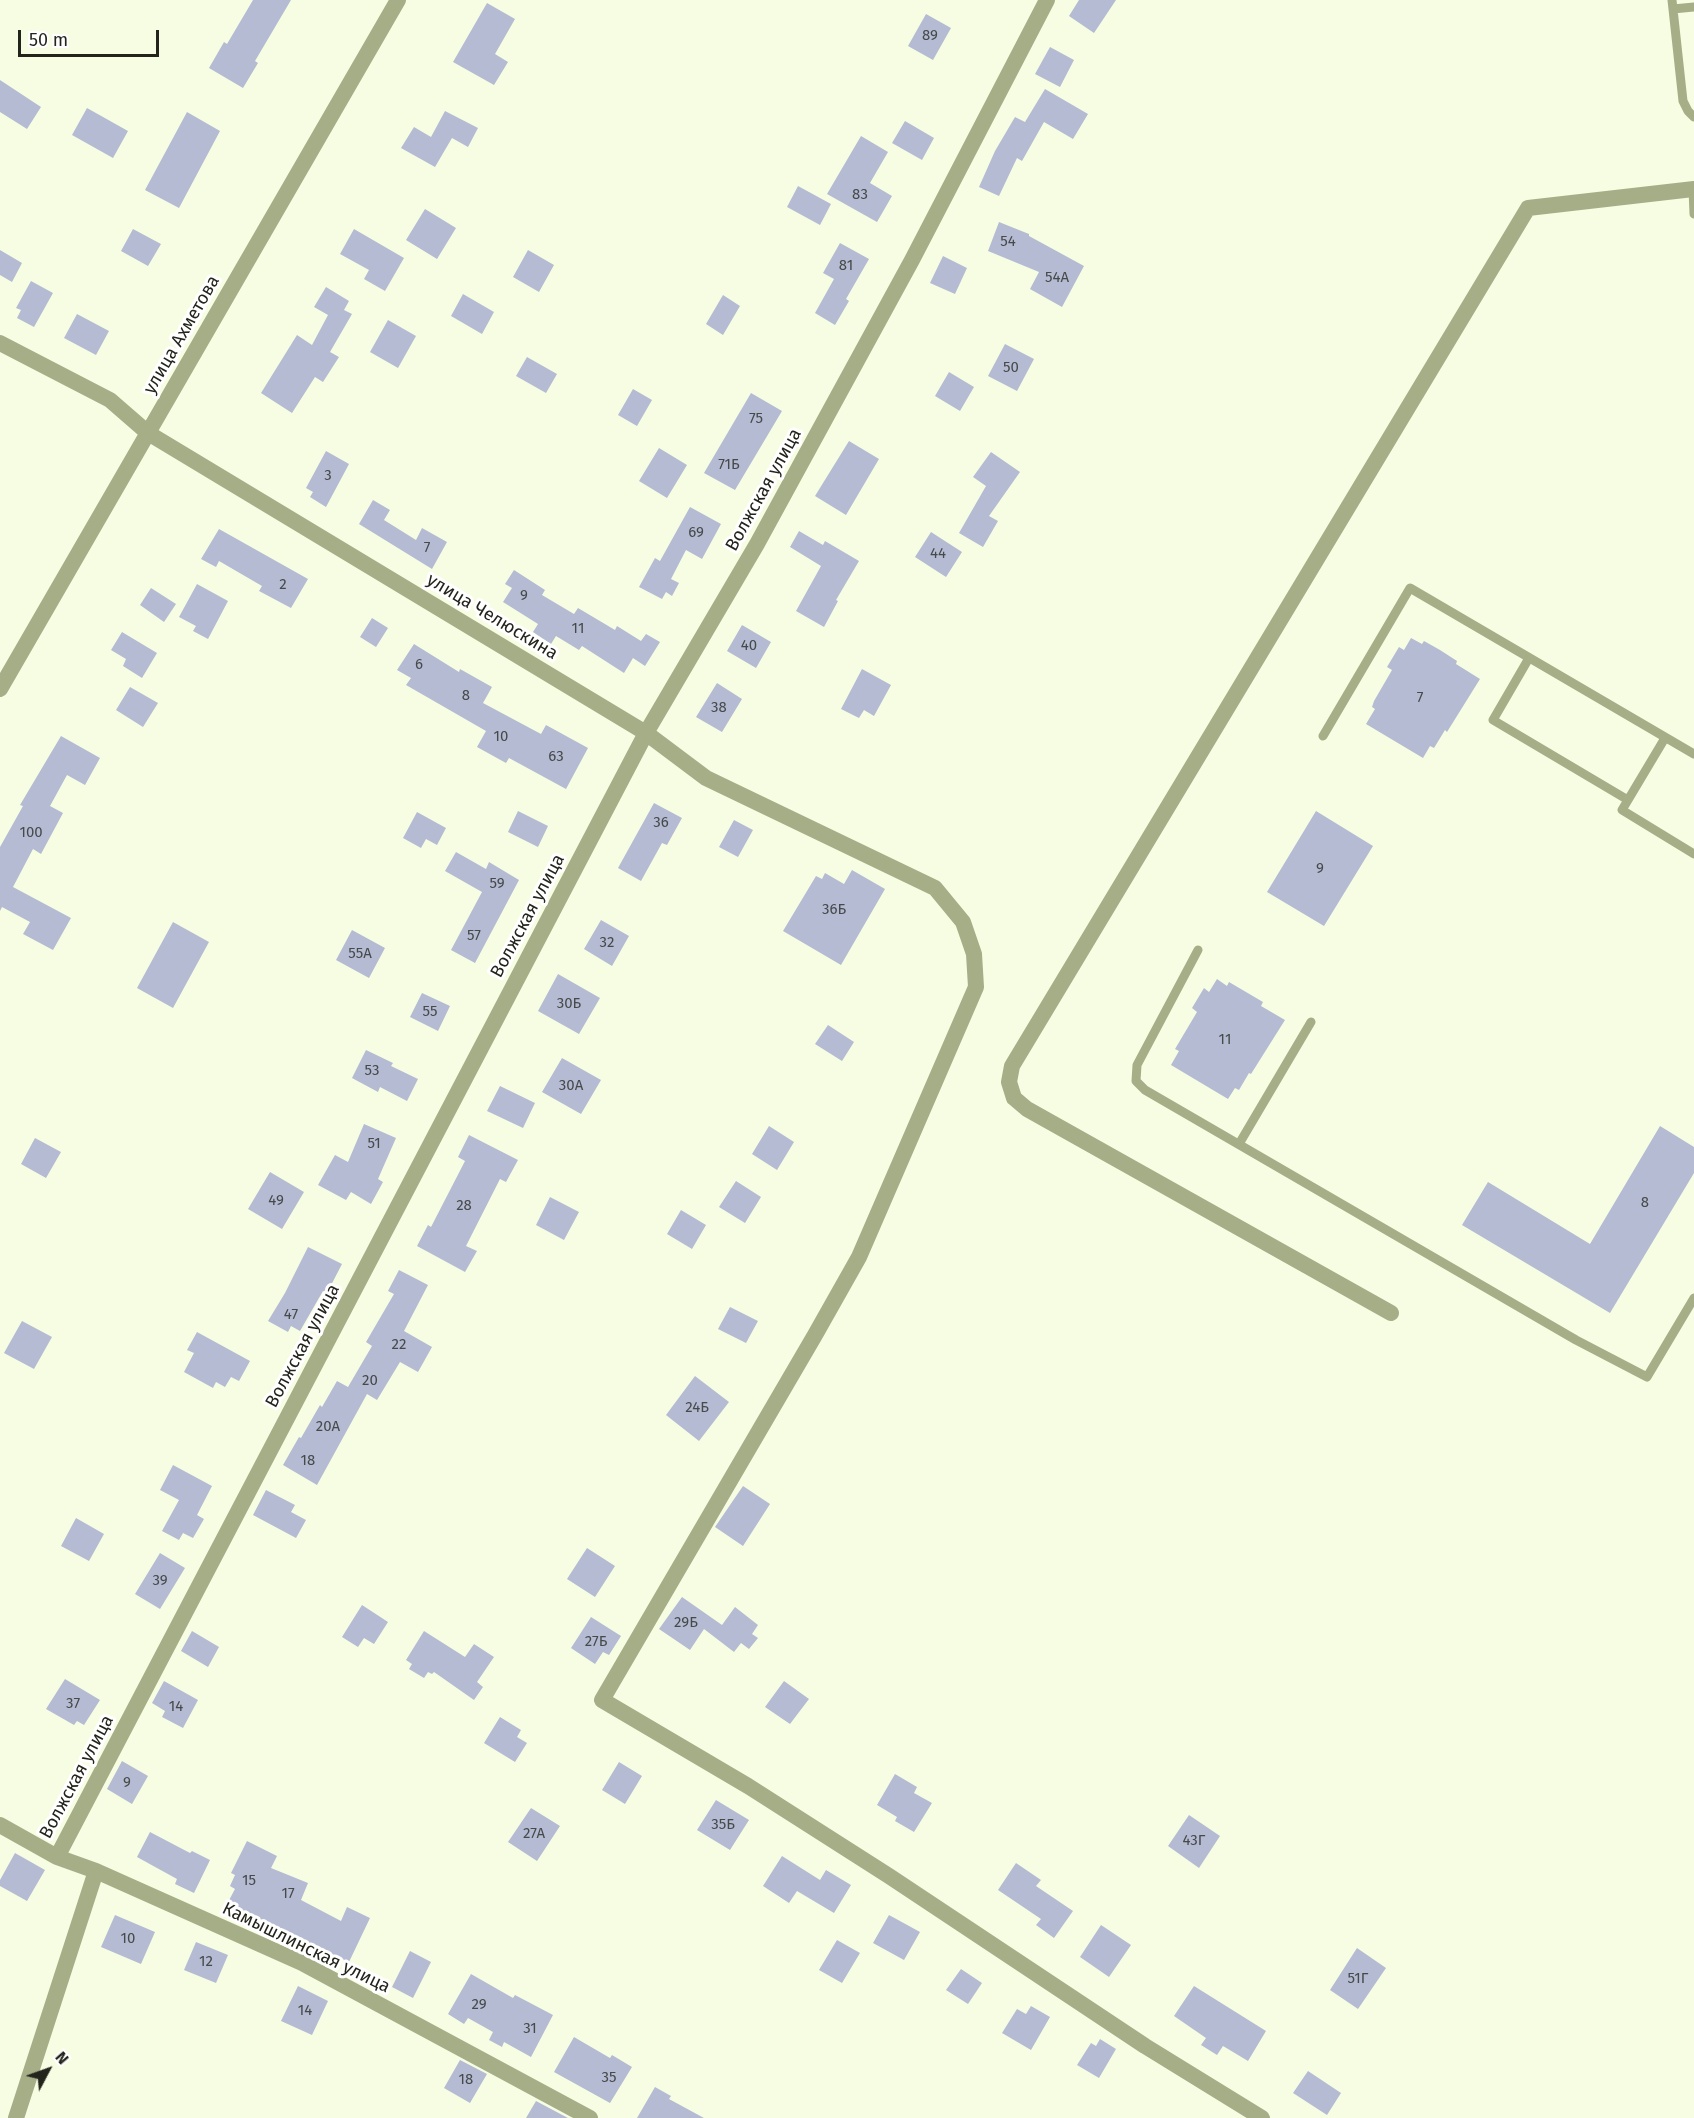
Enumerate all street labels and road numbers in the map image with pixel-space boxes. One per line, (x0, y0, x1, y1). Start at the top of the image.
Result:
street label: улица Ахметова (139, 272, 225, 398)
street label: Волжская улица (721, 425, 807, 555)
street label: улица Челюскина (422, 569, 562, 665)
street label: Волжская улица (486, 851, 570, 981)
street label: Волжская улица (261, 1281, 345, 1411)
street label: Волжская улица (35, 1712, 119, 1842)
street label: Камышлинская улица (219, 1898, 393, 1998)

